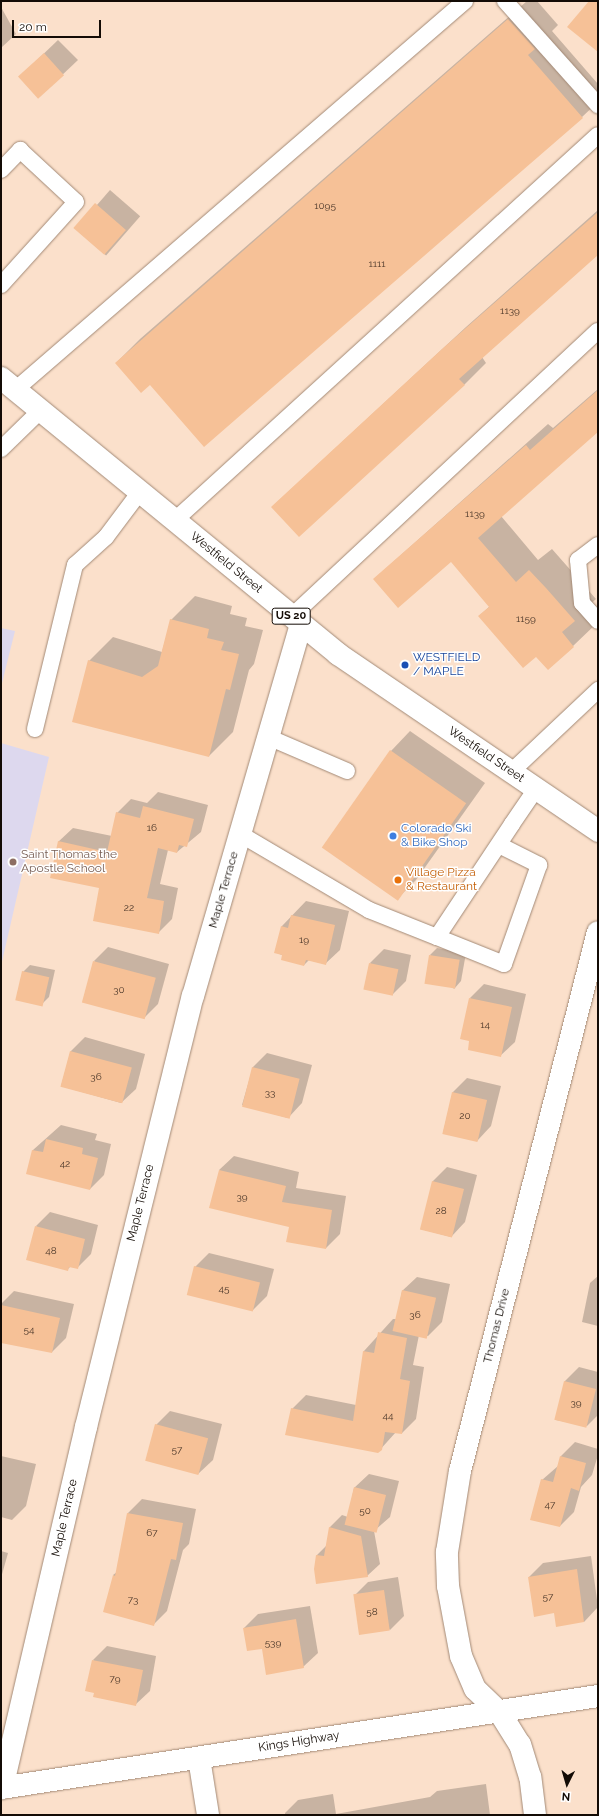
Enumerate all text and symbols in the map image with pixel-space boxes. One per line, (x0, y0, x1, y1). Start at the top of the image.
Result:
scale bar (14, 12, 103, 38)
text: 20 m (19, 20, 47, 34)
house number: 1095 (314, 200, 336, 212)
house number: 1111 (368, 258, 386, 270)
house number: 1139 (500, 305, 520, 317)
house number: 1139 (465, 508, 485, 520)
street label: Westfield Street (187, 529, 265, 597)
road number: US 20 (271, 607, 311, 625)
house number: 1159 (516, 613, 536, 625)
place label: WESTFIELD / MAPLE (413, 651, 480, 679)
marker: WESTFIELD / MAPLE (400, 660, 410, 670)
street label: Westfield Street (445, 724, 527, 786)
house number: 16 (147, 822, 157, 834)
place label: Colorado Ski & Bike Shop (401, 822, 471, 850)
marker: Colorado Ski & Bike Shop (388, 831, 398, 841)
place label: Saint Thomas the Apostle School (21, 848, 117, 876)
street label: Maple Terrace (206, 850, 242, 930)
marker: Saint Thomas the Apostle School (8, 857, 18, 867)
place label: Village Pizza & Restaurant (406, 866, 477, 894)
marker: Village Pizza & Restaurant (393, 875, 403, 885)
house number: 22 (124, 902, 134, 914)
house number: 19 (299, 934, 309, 946)
house number: 30 (113, 984, 125, 996)
house number: 14 (480, 1019, 490, 1031)
house number: 36 (90, 1071, 102, 1083)
house number: 33 (265, 1087, 275, 1099)
house number: 20 (459, 1110, 471, 1122)
house number: 42 (60, 1158, 70, 1170)
street label: Maple Terrace (124, 1163, 158, 1243)
house number: 39 (236, 1191, 248, 1203)
house number: 28 (435, 1205, 447, 1217)
house number: 48 (45, 1245, 57, 1257)
house number: 45 (219, 1283, 229, 1295)
street label: Thomas Drive (481, 1287, 513, 1365)
house number: 36 (409, 1309, 421, 1321)
house number: 54 (24, 1324, 34, 1336)
house number: 39 (570, 1397, 582, 1409)
house number: 44 (383, 1410, 393, 1422)
house number: 57 (172, 1444, 182, 1456)
street label: Maple Terrace (49, 1478, 81, 1558)
house number: 47 (545, 1499, 555, 1511)
house number: 50 (359, 1505, 371, 1517)
house number: 67 (146, 1527, 158, 1539)
house number: 57 (543, 1591, 553, 1603)
house number: 73 (128, 1594, 138, 1606)
house number: 58 (366, 1606, 378, 1618)
house number: 539 (265, 1637, 281, 1649)
house number: 79 (109, 1673, 121, 1685)
street label: Kings Highway (257, 1728, 341, 1756)
north arrow (547, 1764, 587, 1804)
text: N (561, 1790, 571, 1803)

